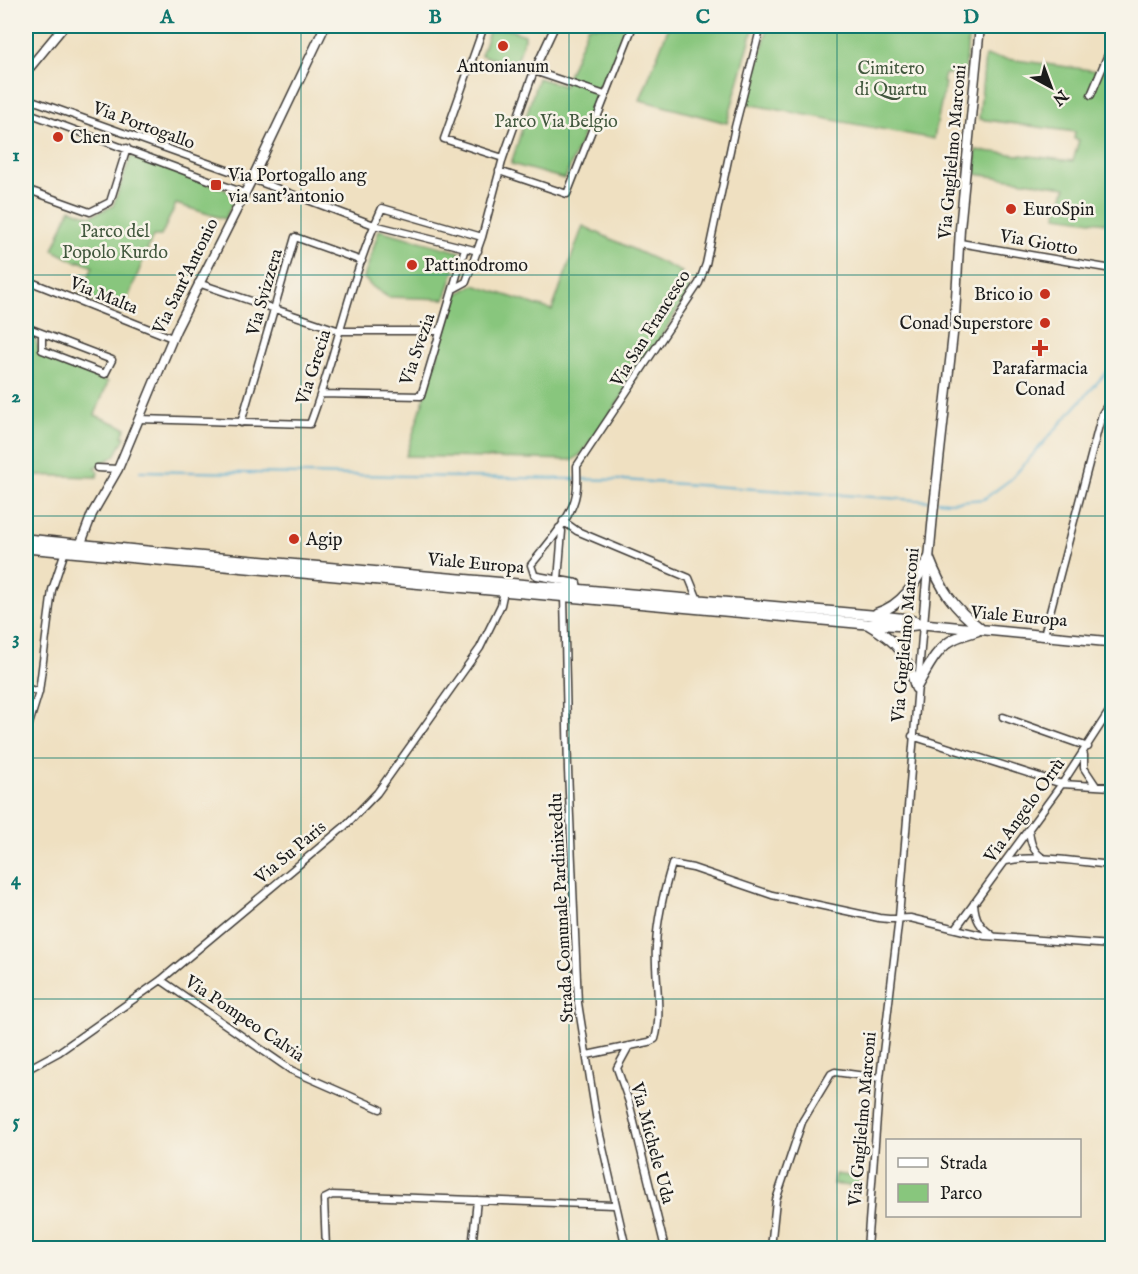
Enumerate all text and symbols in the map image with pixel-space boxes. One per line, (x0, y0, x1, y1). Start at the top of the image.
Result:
text: A (159, 5, 175, 30)
text: B (428, 5, 442, 30)
text: C (696, 5, 710, 30)
text: D (963, 5, 979, 30)
marker: Antonianum (496, 39, 510, 53)
place label: Antonianum (456, 56, 549, 79)
north arrow (1021, 57, 1081, 117)
park label: Cimitero di Quartu (855, 58, 927, 102)
street label: Via Guglielmo Marconi (934, 64, 973, 241)
text: N (1048, 84, 1072, 109)
street label: Via Portogallo (88, 97, 198, 156)
park label: Parco Via Belgio (494, 111, 618, 134)
place label: Chen (70, 127, 111, 150)
marker: Chen (51, 130, 65, 144)
text: 1 (12, 143, 20, 168)
place label: Via Portogallo ang via sant'antonio (227, 165, 367, 209)
marker: Via Portogallo ang via sant'antonio (209, 178, 223, 192)
place label: EuroSpin (1023, 199, 1095, 222)
marker: EuroSpin (1004, 202, 1018, 216)
street label: Via Sant'Antonio (148, 214, 225, 340)
park label: Parco del Popolo Kurdo (62, 221, 168, 265)
street label: Via Giotto (997, 225, 1080, 262)
street label: Via Svizzera (242, 246, 289, 340)
place label: Pattinodromo (424, 255, 528, 278)
marker: Pattinodromo (405, 258, 419, 272)
street label: Via San Francesco (606, 266, 697, 392)
street label: Via Malta (65, 272, 141, 321)
place label: Brico io (974, 284, 1033, 307)
marker: Brico io (1038, 287, 1052, 301)
street label: Via Svezia (395, 310, 441, 389)
place label: Conad Superstore (899, 313, 1033, 336)
marker: Conad Superstore (1038, 316, 1052, 330)
street label: Via Grecia (291, 327, 337, 409)
marker: Parafarmacia Conad (1033, 341, 1047, 355)
place label: Parafarmacia Conad (992, 358, 1088, 402)
text: 2 (11, 384, 21, 409)
place label: Agip (305, 529, 343, 552)
marker: Agip (287, 532, 301, 546)
street label: Via Guglielmo Marconi (887, 547, 926, 724)
street label: Viale Europa (426, 549, 525, 580)
street label: Viale Europa (969, 602, 1068, 633)
text: 3 (12, 626, 20, 651)
street label: Via Angelo Orrù (979, 754, 1071, 869)
street label: Strada Comunale Pardinixeddu (545, 792, 580, 1023)
street label: Via Su Paris (250, 817, 332, 890)
text: 4 (11, 867, 22, 892)
street label: Via Pompeo Calvia (179, 970, 309, 1068)
street label: Via Guglielmo Marconi (844, 1031, 883, 1208)
street label: Via Michele Uda (624, 1079, 679, 1207)
text: 5 (12, 1109, 20, 1134)
legend (886, 1139, 1081, 1217)
text: Strada (940, 1153, 987, 1176)
text: Parco (940, 1183, 982, 1206)

